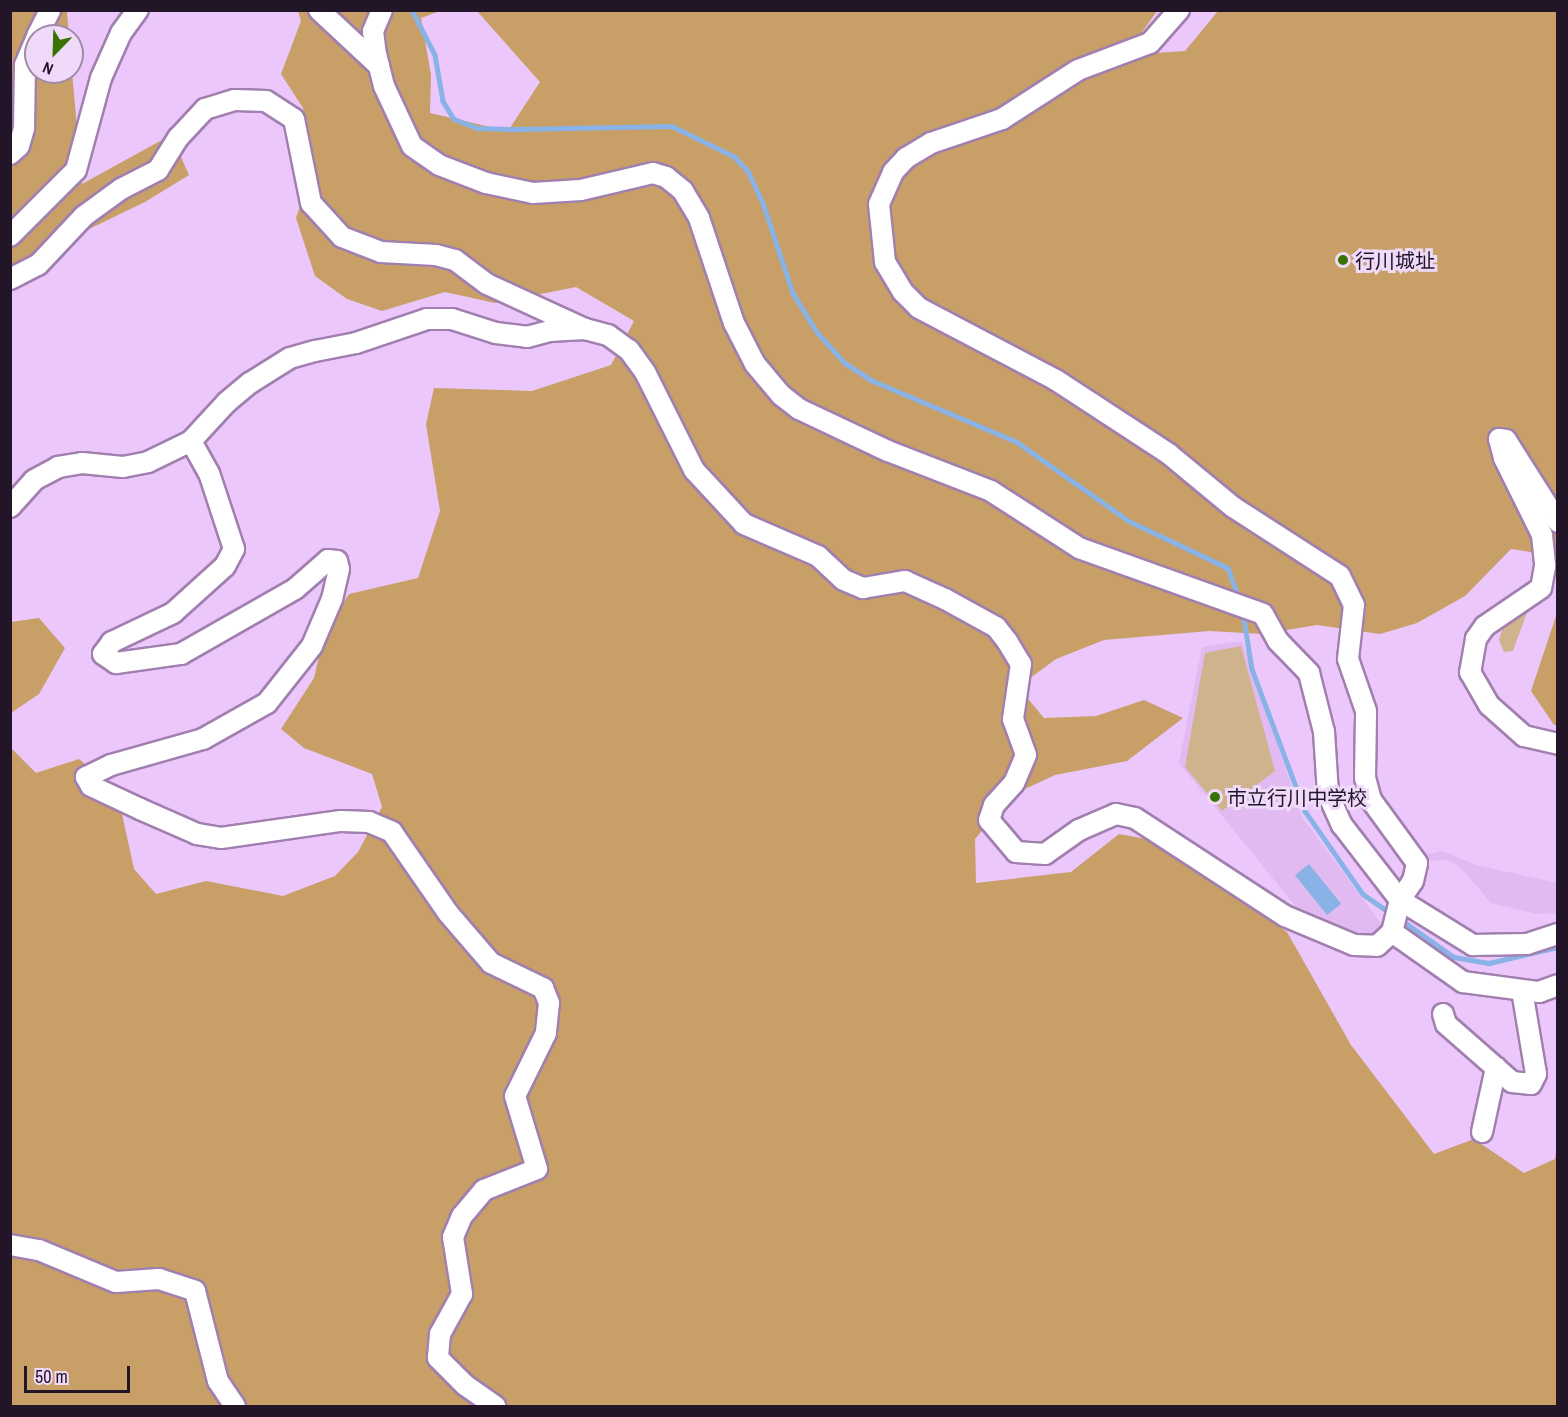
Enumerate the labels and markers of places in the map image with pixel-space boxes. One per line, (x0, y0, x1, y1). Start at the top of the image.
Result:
place label: 行川城址 (1355, 248, 1435, 272)
marker: 行川城址 (1336, 253, 1350, 267)
place label: 市立行川中学校 (1227, 785, 1367, 809)
marker: 市立行川中学校 (1208, 790, 1222, 804)

